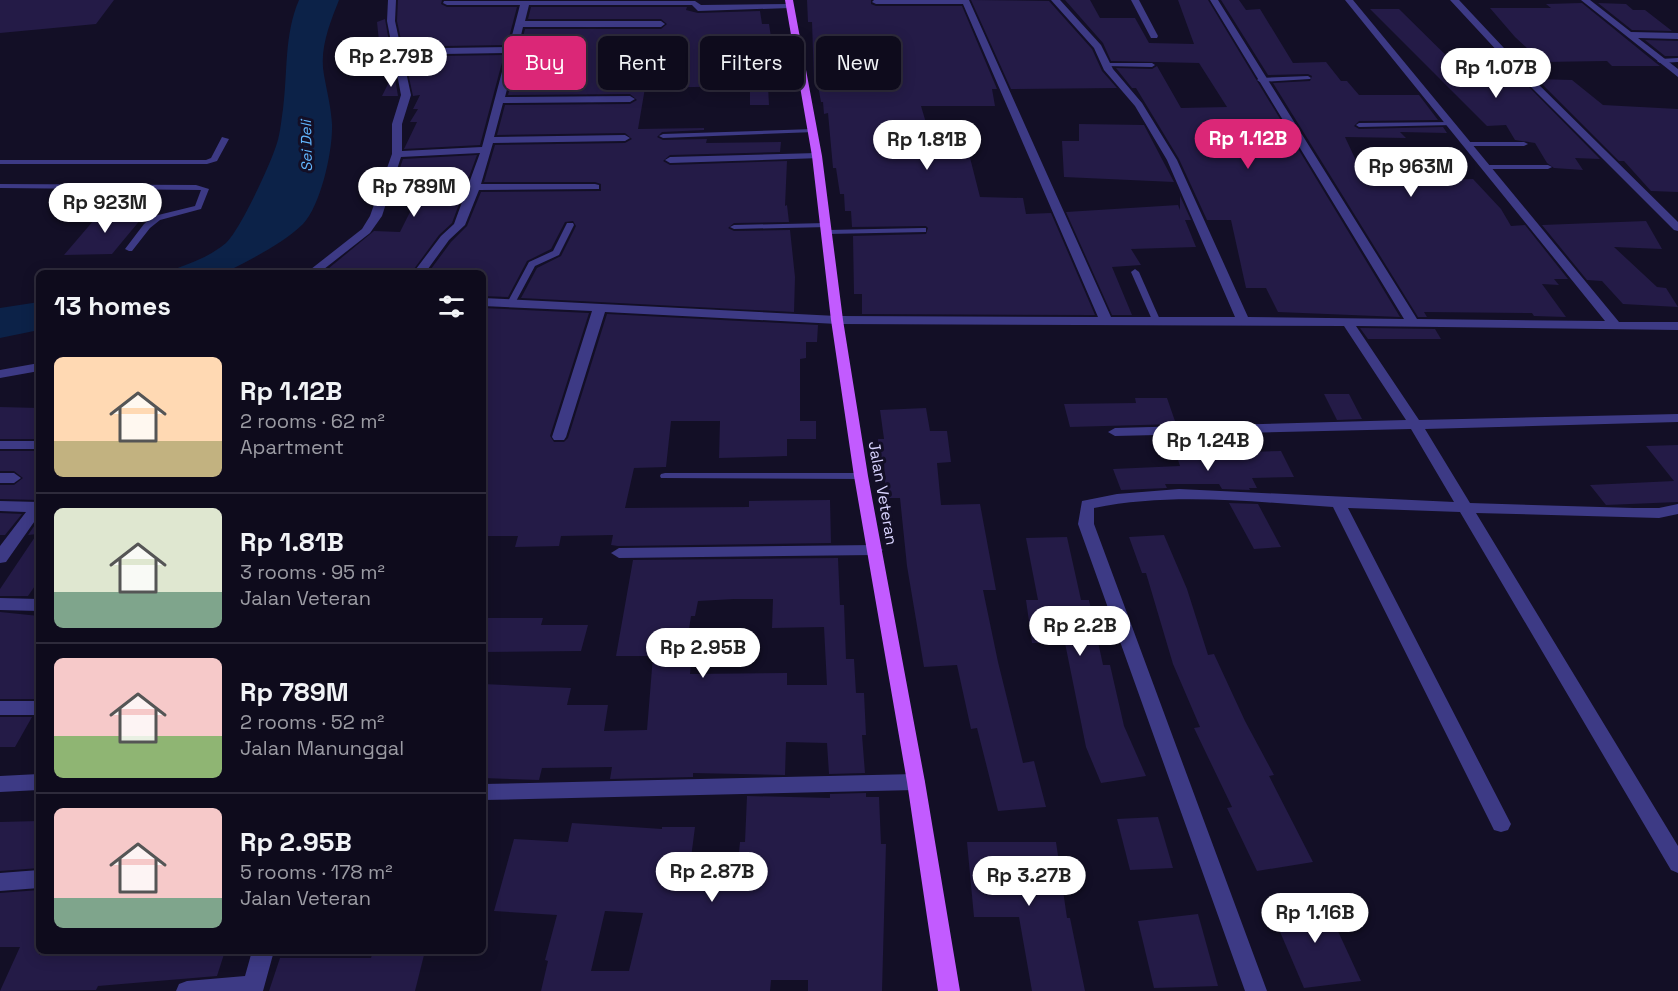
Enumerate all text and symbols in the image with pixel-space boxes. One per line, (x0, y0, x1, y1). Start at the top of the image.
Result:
chip: Buy (504, 36, 586, 90)
chip: Rent (598, 36, 688, 90)
chip: Filters (700, 36, 804, 90)
chip: New (816, 36, 901, 90)
pin: Rp 2.79B (329, 37, 453, 88)
text: Rp 2.79B (349, 43, 433, 69)
pin: Rp 1.07B (1434, 48, 1558, 99)
text: Rp 1.07B (1455, 54, 1537, 80)
water label: Sei Deli (296, 118, 316, 172)
pin: Rp 1.12B (1186, 119, 1310, 170)
pin: Rp 1.81B (865, 120, 989, 171)
text: Rp 1.12B (1209, 125, 1287, 151)
text: Rp 1.81B (887, 126, 967, 152)
pin: Rp 963M (1356, 147, 1466, 198)
text: Rp 963M (1369, 153, 1454, 179)
pin: Rp 789M (359, 167, 469, 218)
text: Rp 789M (372, 173, 456, 199)
pin: Rp 923M (50, 183, 160, 234)
text: Rp 923M (63, 189, 147, 215)
text: 13 homes (54, 289, 171, 323)
icon: filters (435, 290, 468, 323)
text: Rp 1.12B (240, 374, 342, 408)
icon: home (102, 381, 174, 453)
text: 2 rooms · 62 m² (240, 408, 385, 434)
pin: Rp 1.24B (1146, 421, 1270, 472)
text: Rp 1.24B (1166, 427, 1250, 453)
text: Apartment (240, 434, 344, 460)
street label: Jalan Veteran (864, 440, 902, 546)
text: Rp 1.81B (240, 525, 344, 559)
icon: home (102, 532, 174, 604)
text: 3 rooms · 95 m² (240, 559, 385, 585)
text: Jalan Veteran (240, 585, 371, 611)
pin: Rp 2.2B (1025, 606, 1135, 657)
text: Rp 2.2B (1043, 612, 1117, 638)
pin: Rp 2.95B (641, 628, 765, 679)
text: Rp 2.95B (660, 634, 746, 660)
text: Rp 789M (240, 675, 349, 709)
icon: home (102, 682, 174, 754)
text: 2 rooms · 52 m² (240, 709, 384, 735)
text: Jalan Manunggal (240, 735, 404, 761)
text: Rp 2.95B (240, 825, 352, 859)
icon: home (102, 832, 174, 904)
pin: Rp 2.87B (650, 852, 774, 903)
pin: Rp 3.27B (967, 856, 1091, 907)
text: Rp 2.87B (670, 858, 754, 884)
text: 5 rooms · 178 m² (240, 859, 392, 885)
text: Rp 3.27B (987, 862, 1071, 888)
text: Jalan Veteran (240, 885, 371, 911)
pin: Rp 1.16B (1253, 893, 1377, 944)
text: Rp 1.16B (1275, 899, 1355, 925)

